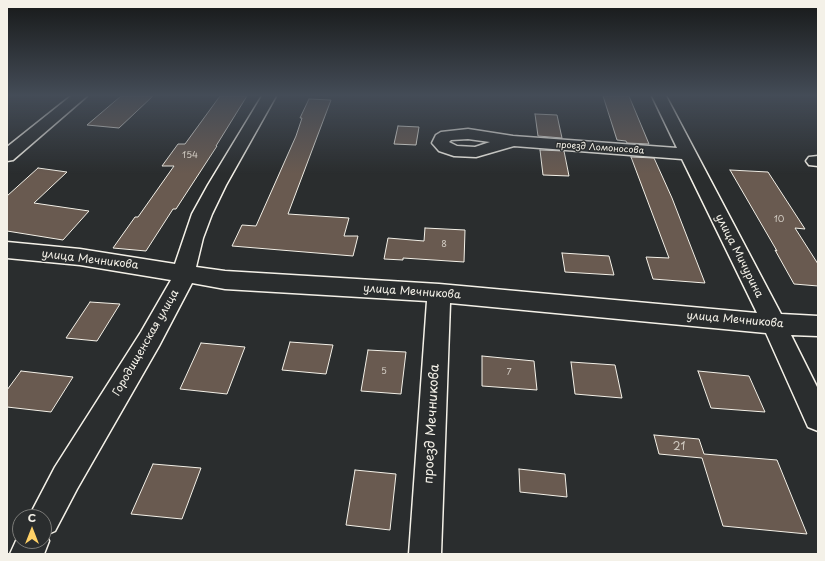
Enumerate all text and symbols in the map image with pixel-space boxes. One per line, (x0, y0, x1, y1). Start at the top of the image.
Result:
street label: проезд Ломоносова (555, 140, 645, 156)
house number: 154 (182, 151, 198, 161)
street label: улица Мичурина (712, 212, 766, 300)
house number: 10 (774, 215, 784, 225)
house number: 8 (441, 240, 447, 250)
street label: улица Мечникова (41, 248, 139, 272)
street label: улица Мечникова (363, 282, 461, 302)
street label: Городищенская улица (110, 288, 182, 398)
street label: улица Мечникова (686, 309, 784, 331)
street label: проезд Мечникова (421, 364, 443, 484)
house number: 5 (381, 367, 387, 377)
house number: 7 (506, 368, 512, 378)
house number: 21 (673, 440, 685, 454)
north arrow (12, 509, 52, 549)
text: С (28, 509, 36, 526)

